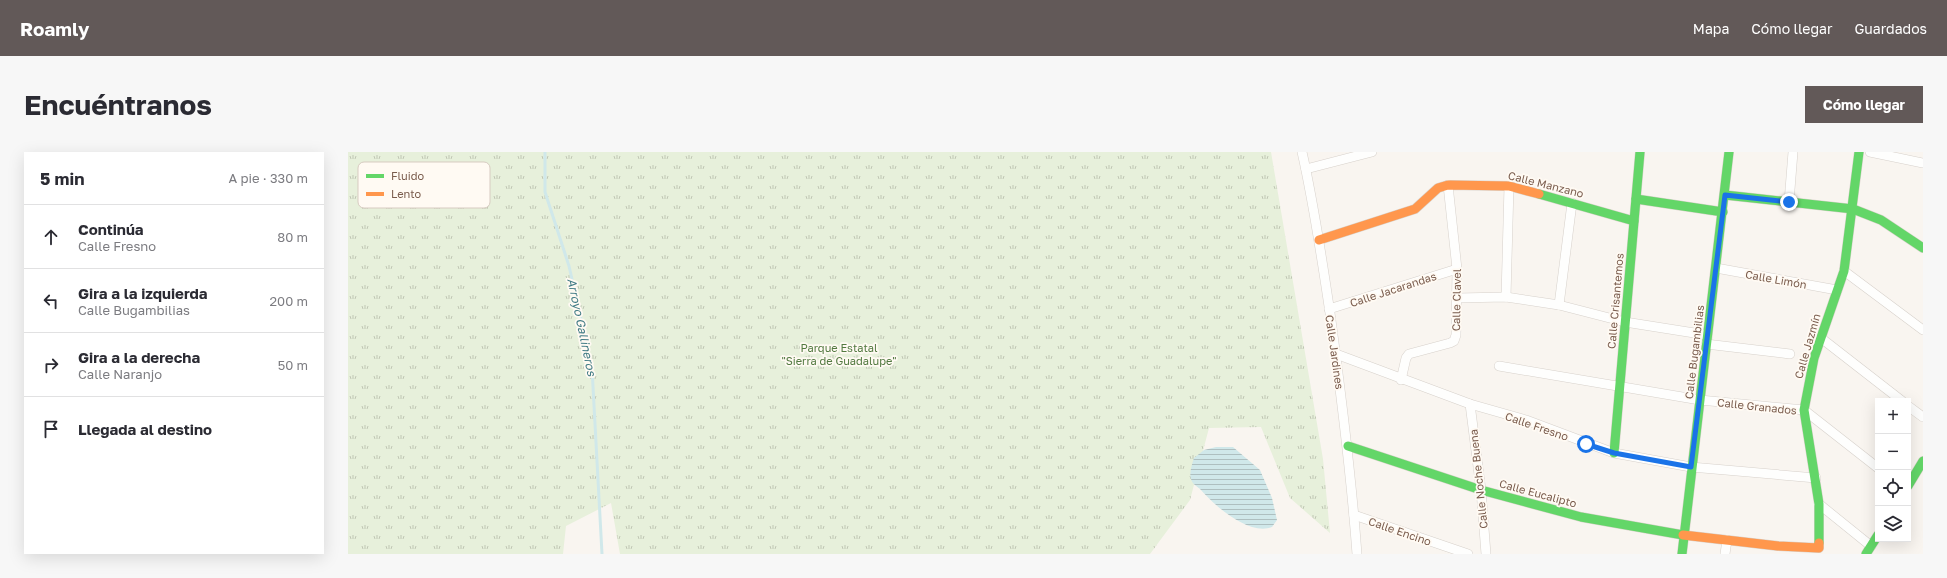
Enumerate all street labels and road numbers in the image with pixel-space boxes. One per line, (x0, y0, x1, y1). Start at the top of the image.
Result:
street label: Calle Manzano (1507, 168, 1586, 200)
street label: Calle Crisantemos (1604, 252, 1626, 349)
street label: Calle Limón (1744, 267, 1808, 291)
street label: Calle Clavel (1449, 268, 1463, 331)
street label: Calle Jacarandas (1348, 269, 1438, 309)
street label: Calle Bugambilias (1682, 304, 1706, 400)
street label: Calle Jazmín (1791, 312, 1823, 380)
street label: Calle Jardines (1323, 314, 1347, 390)
street label: Calle Granados (1716, 395, 1798, 417)
street label: Calle Fresno (1504, 409, 1571, 443)
street label: Calle Noche Buena (1466, 429, 1490, 529)
street label: Calle Eucalipto (1498, 476, 1578, 510)
street label: Calle Encino (1367, 514, 1433, 548)

